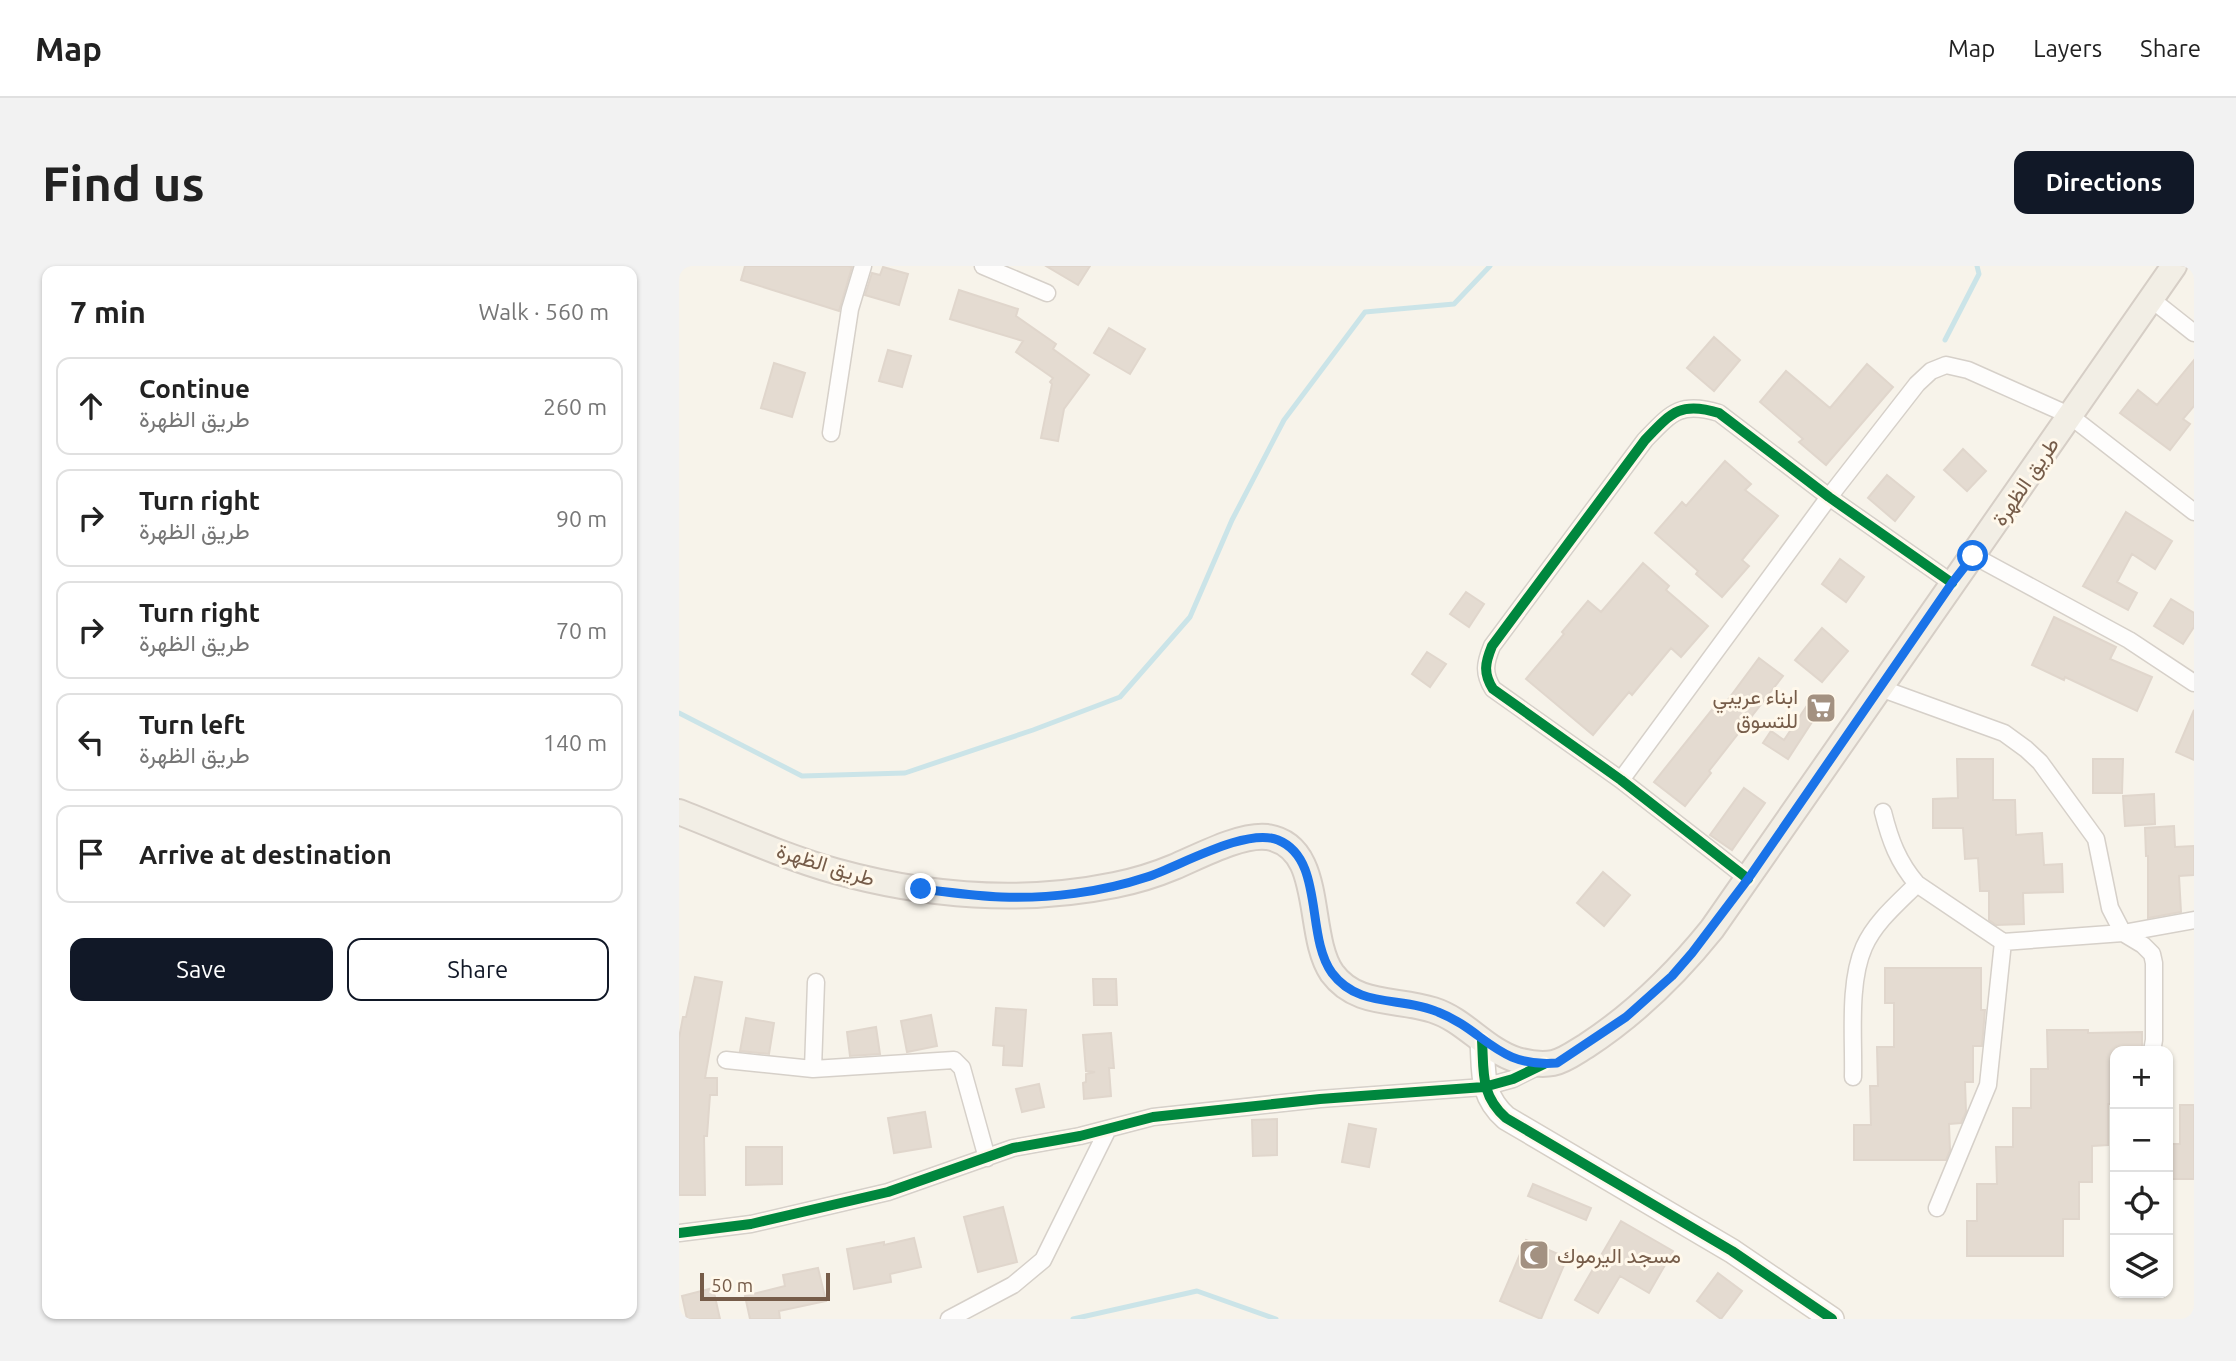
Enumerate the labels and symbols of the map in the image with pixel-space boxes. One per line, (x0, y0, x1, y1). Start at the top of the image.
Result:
street label: طريق الظهرة (1987, 432, 2065, 531)
route start (1957, 540, 1988, 571)
place label: ابناء عريبي للتسوق (1713, 684, 1798, 734)
supermarket icon: ابناء عريبي للتسوق (1804, 691, 1838, 725)
street label: طريق الظهرة (774, 838, 878, 892)
route end (905, 873, 936, 904)
mosque icon: مسجد اليرموك (1517, 1238, 1551, 1272)
place label: مسجد اليرموك (1557, 1243, 1681, 1269)
scale bar (700, 1270, 829, 1302)

